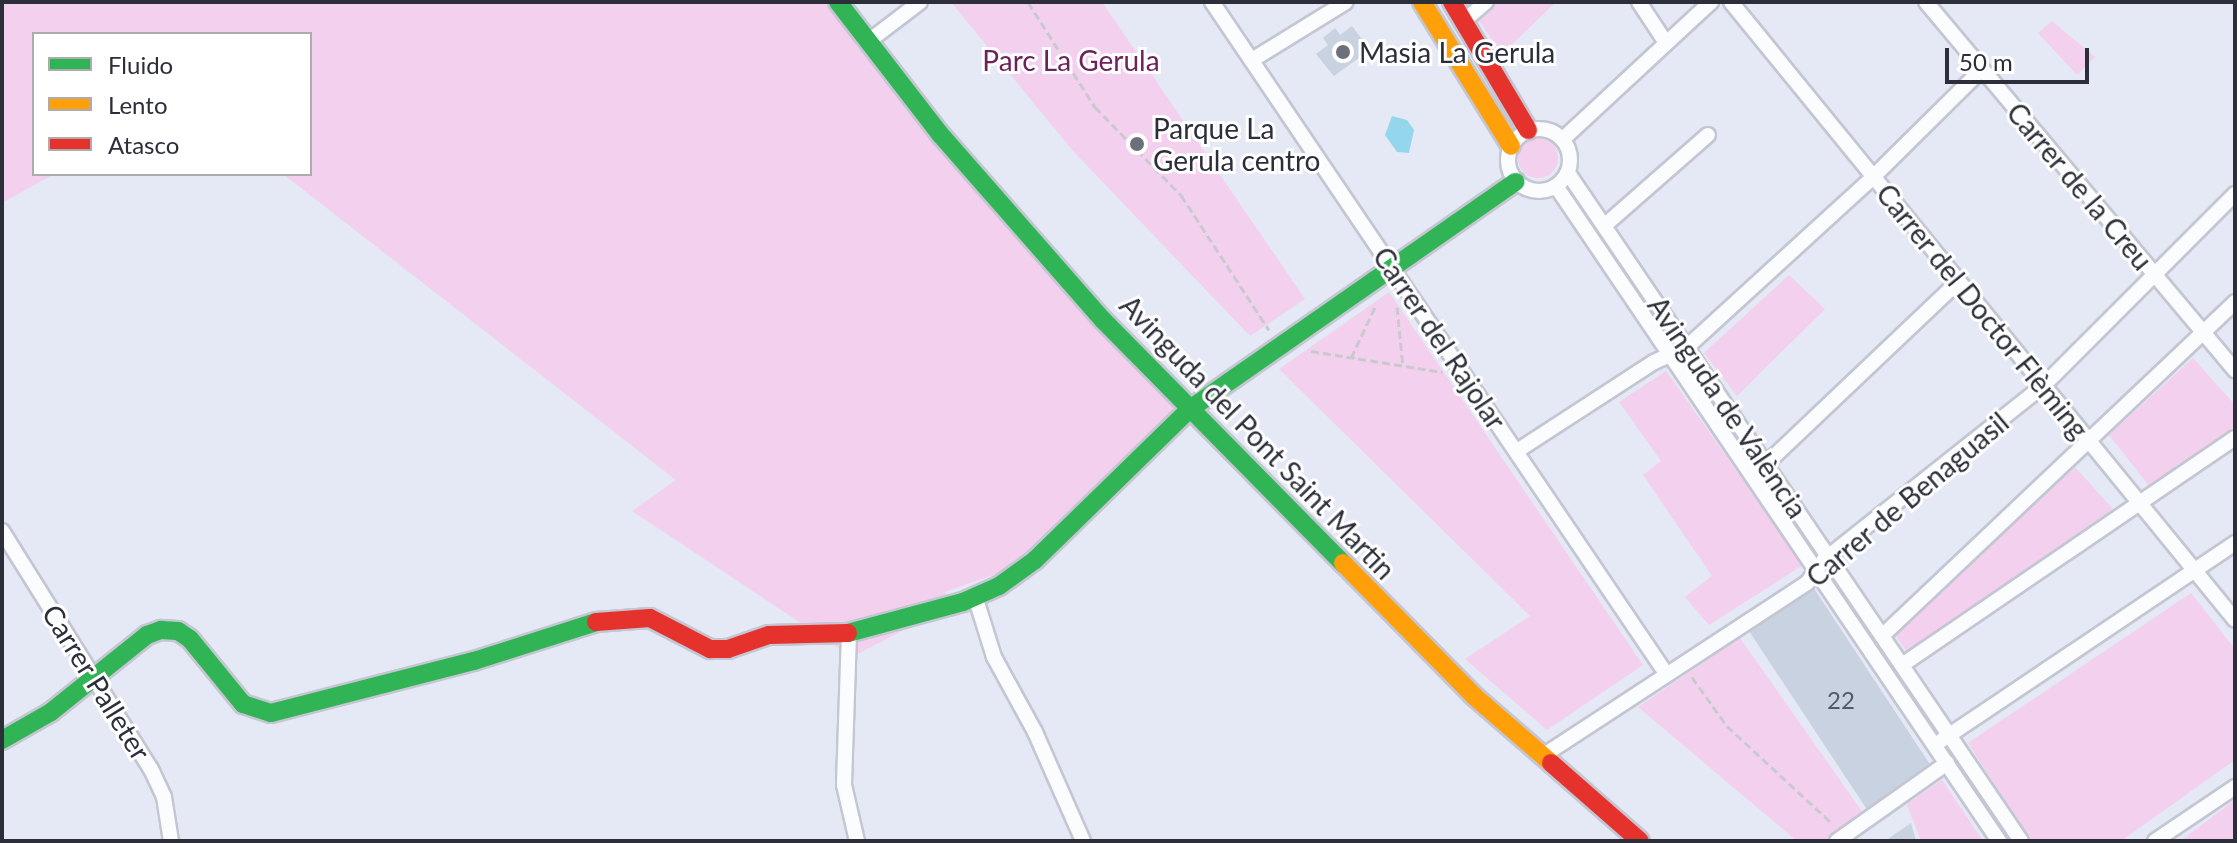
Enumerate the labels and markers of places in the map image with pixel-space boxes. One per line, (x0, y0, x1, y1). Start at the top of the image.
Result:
place label: Masia La Gerula (1359, 35, 1555, 69)
marker: Masia La Gerula (1334, 43, 1352, 61)
place label: Parque La Gerula centro (1153, 111, 1320, 177)
marker: Parque La Gerula centro (1128, 135, 1146, 153)

